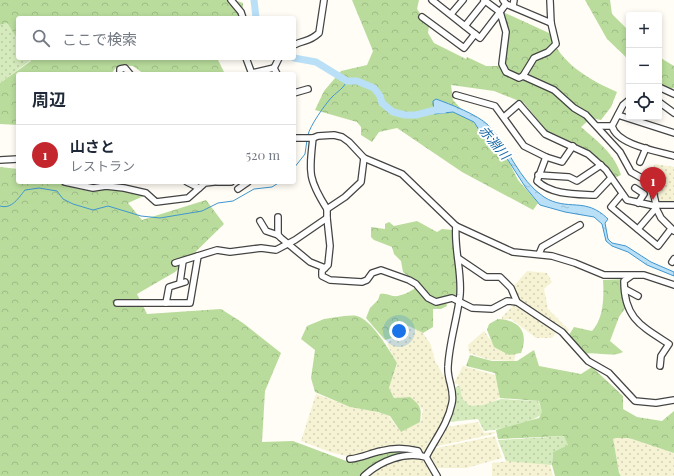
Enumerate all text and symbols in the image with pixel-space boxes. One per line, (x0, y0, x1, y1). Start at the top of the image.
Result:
map controls (626, 12, 662, 120)
button: + (626, 12, 662, 48)
search box (16, 16, 296, 60)
icon: search (30, 27, 52, 49)
text: ここで検索 (62, 29, 137, 49)
button: − (626, 48, 662, 84)
button: locate (626, 84, 662, 120)
text: 周辺 (32, 88, 66, 110)
water label: 赤淵川 (476, 122, 515, 164)
text: 山さと (70, 136, 115, 156)
text: 1 (43, 146, 47, 163)
text: 520 m (246, 146, 280, 163)
text: レストラン (70, 157, 135, 174)
pin: 1 (640, 167, 666, 200)
your location (389, 321, 409, 341)

